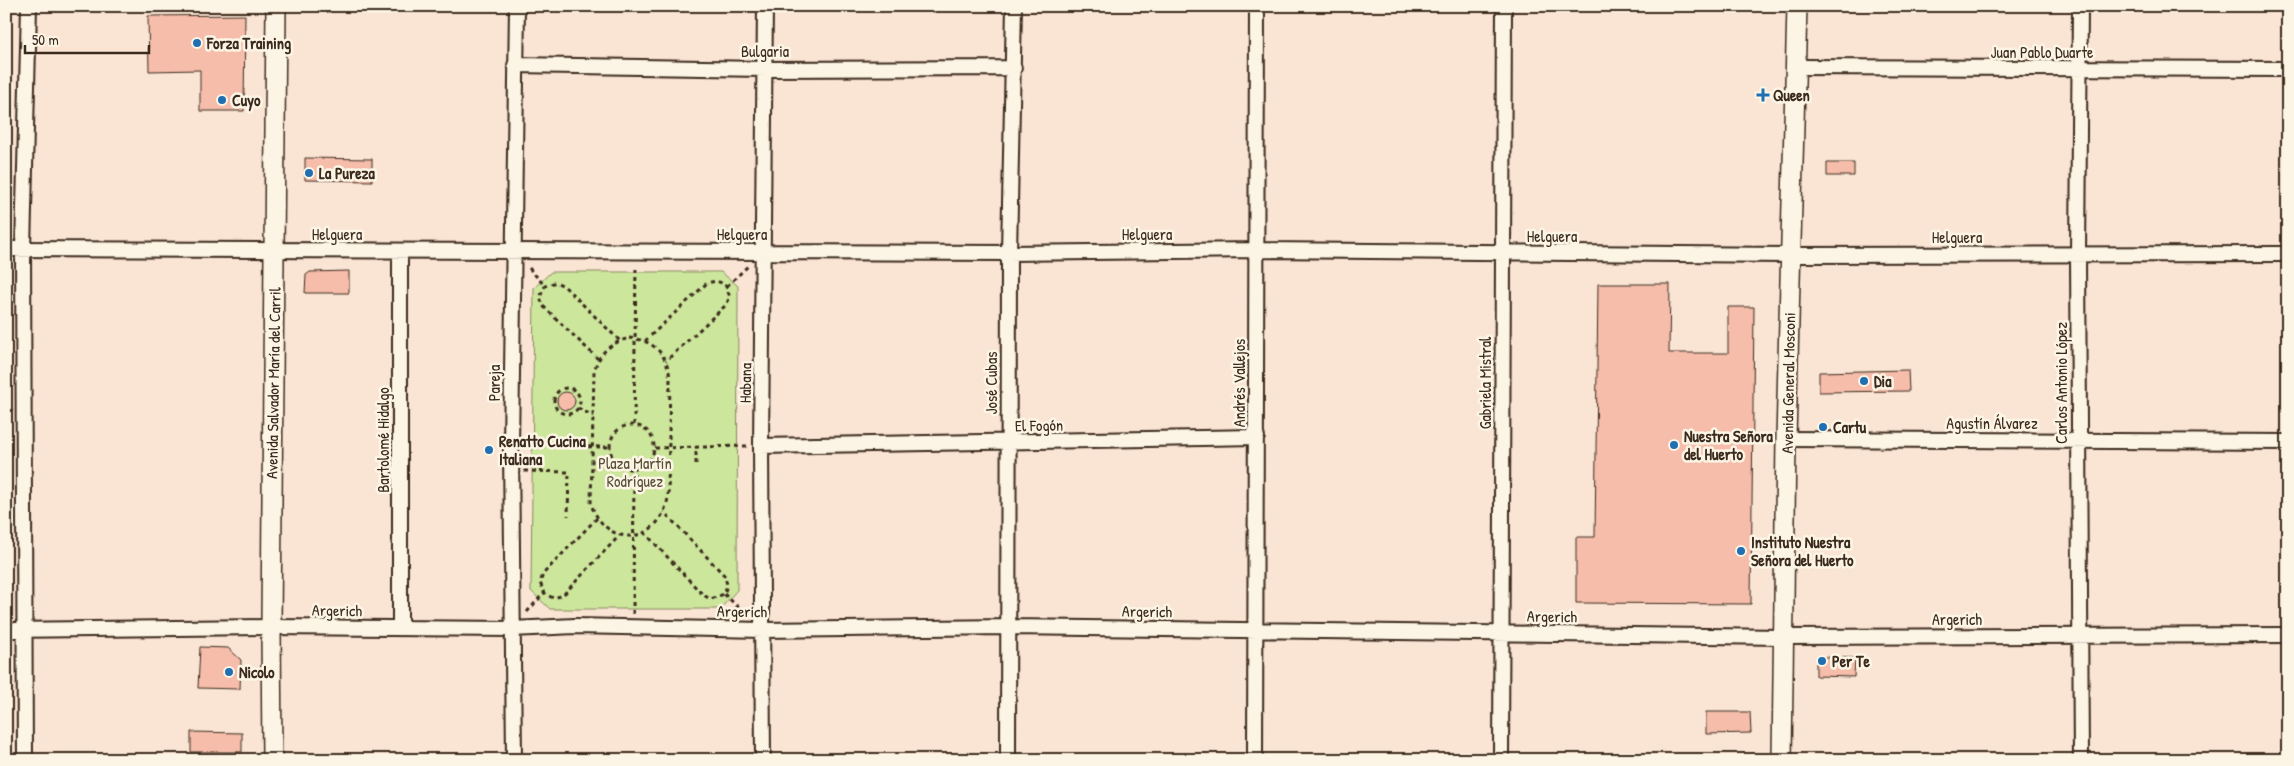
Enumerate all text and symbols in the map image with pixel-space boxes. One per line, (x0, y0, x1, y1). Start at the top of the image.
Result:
scale bar (25, 22, 149, 54)
text: 50 m (32, 29, 59, 50)
place label: Forza Training (206, 32, 291, 55)
marker: Forza Training (191, 37, 203, 49)
street label: Bulgaria (741, 40, 789, 62)
street label: Juan Pablo Duarte (1991, 41, 2094, 63)
place label: Queen (1773, 84, 1810, 106)
place label: Cuyo (232, 89, 261, 112)
marker: Queen (1757, 89, 1769, 101)
marker: Cuyo (216, 94, 228, 106)
place label: La Pureza (319, 162, 375, 184)
marker: La Pureza (303, 167, 315, 179)
street label: Helguera (312, 223, 362, 245)
street label: Helguera (717, 223, 767, 245)
street label: Helguera (1122, 223, 1172, 245)
street label: Helguera (1527, 225, 1577, 247)
street label: Helguera (1932, 226, 1982, 248)
street label: Avenida Salvador María del Carril (260, 286, 286, 479)
street label: Avenida General Mosconi (1776, 312, 1800, 454)
street label: Carlos Antonio López (2050, 322, 2072, 444)
street label: Gabriela Mistral (1474, 336, 1496, 429)
street label: Andrés Vallejos (1228, 339, 1250, 427)
street label: José Cubas (980, 352, 1002, 414)
street label: Habana (734, 363, 756, 403)
street label: Pareja (483, 365, 505, 401)
place label: Dia (1874, 370, 1892, 392)
marker: Dia (1858, 375, 1870, 387)
street label: Bartolomé Hidalgo (372, 387, 394, 493)
street label: Agustín Álvarez (1946, 412, 2038, 434)
street label: El Fogón (1015, 414, 1063, 436)
place label: Cartu (1833, 416, 1867, 438)
marker: Cartu (1817, 421, 1829, 433)
place label: Nuestra Señora del Huerto (1684, 425, 1774, 465)
place label: Renatto Cucina Italiana (499, 430, 586, 470)
marker: Nuestra Señora del Huerto (1668, 439, 1680, 451)
marker: Renatto Cucina Italiana (483, 444, 495, 456)
park label: Plaza Martín Rodríguez (598, 452, 672, 492)
place label: Instituto Nuestra Señora del Huerto (1751, 531, 1854, 571)
marker: Instituto Nuestra Señora del Huerto (1735, 545, 1747, 557)
street label: Argerich (312, 599, 363, 621)
street label: Argerich (717, 600, 768, 622)
street label: Argerich (1122, 600, 1173, 622)
street label: Argerich (1527, 605, 1578, 627)
street label: Argerich (1932, 608, 1982, 630)
place label: Per Te (1832, 650, 1870, 672)
marker: Per Te (1816, 655, 1828, 667)
place label: Nicolo (239, 661, 275, 683)
marker: Nicolo (223, 666, 235, 678)

